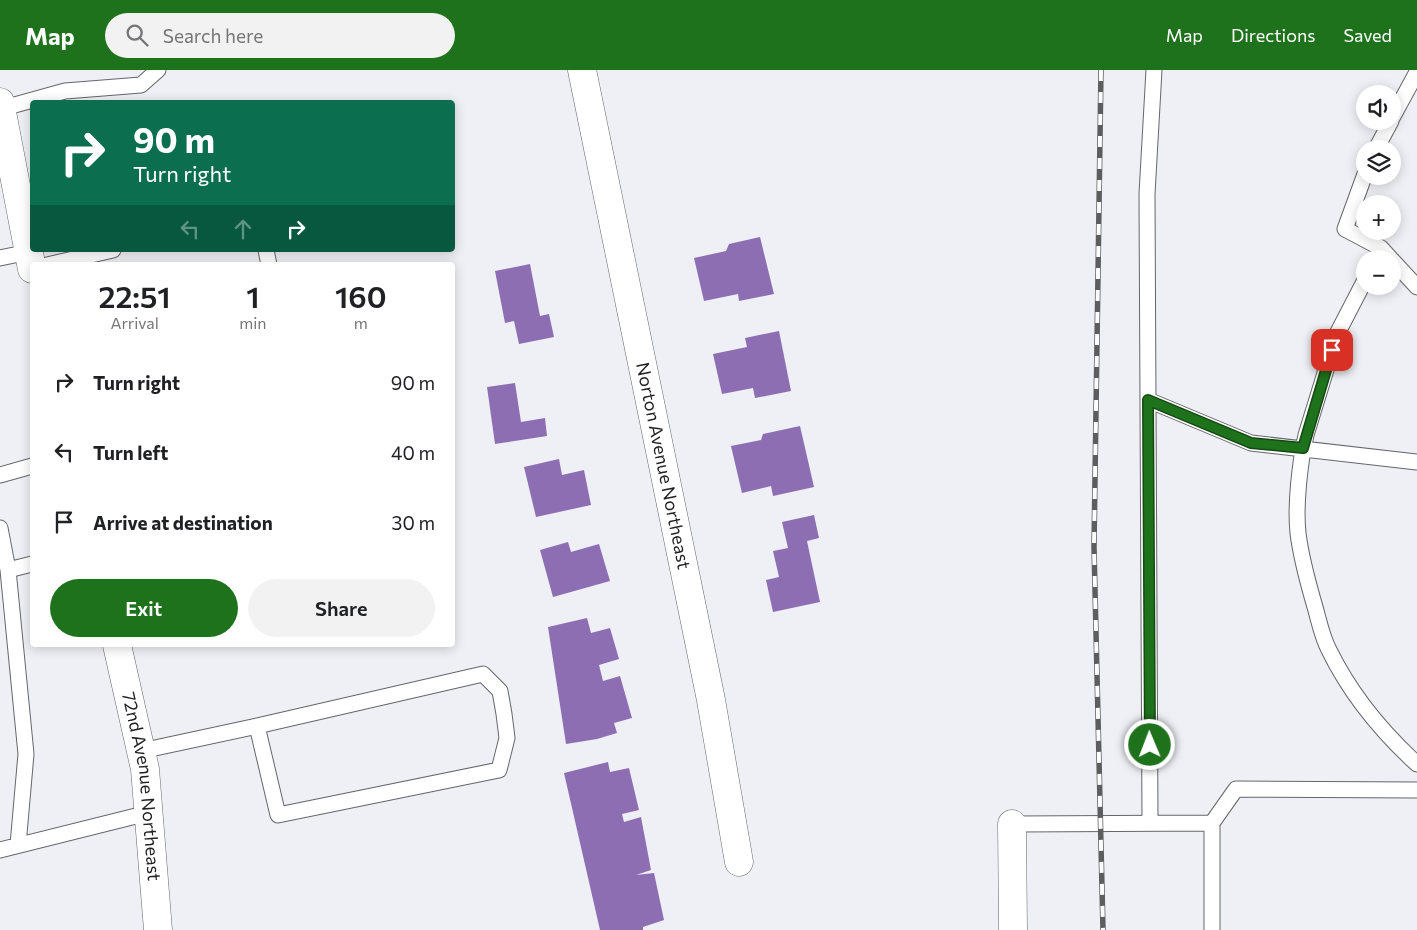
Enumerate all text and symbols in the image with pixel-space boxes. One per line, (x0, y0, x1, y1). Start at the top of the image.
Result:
search box (105, 13, 455, 58)
text: Map (25, 21, 75, 50)
icon: search (123, 21, 151, 49)
text: Search here (163, 24, 263, 47)
text: Map (1166, 24, 1203, 46)
text: Directions (1231, 24, 1315, 46)
text: Saved (1343, 24, 1392, 46)
map controls (1356, 85, 1401, 295)
button: sound (1356, 85, 1401, 130)
text: 90 m (133, 117, 215, 160)
icon: right (50, 120, 115, 185)
button: layers (1356, 140, 1401, 185)
text: Turn right (133, 160, 231, 187)
button: + (1356, 195, 1401, 240)
icon: left (176, 215, 204, 243)
icon: ahead (229, 215, 257, 243)
icon: right (282, 215, 310, 243)
button: − (1356, 250, 1401, 295)
text: 22:51 (98, 277, 171, 314)
text: 1 (246, 277, 260, 314)
text: 160 (335, 277, 387, 314)
text: Arrival (110, 313, 159, 332)
text: min (239, 313, 266, 332)
text: m (354, 313, 368, 332)
pin (1311, 329, 1353, 371)
icon: arrive (1318, 336, 1346, 364)
street label: Norton Avenue Northeast (632, 360, 696, 571)
icon: right (50, 368, 78, 396)
text: Turn right (93, 371, 180, 394)
text: 90 m (391, 371, 435, 394)
icon: left (50, 438, 78, 466)
text: Turn left (93, 441, 168, 464)
text: 40 m (391, 441, 435, 464)
icon: arrive (50, 508, 78, 536)
text: Arrive at destination (93, 511, 273, 534)
text: 30 m (392, 511, 435, 534)
button: Exit (50, 579, 238, 637)
button: Share (248, 579, 435, 637)
street label: 72nd Avenue Northeast (118, 690, 166, 882)
position arrow (1123, 718, 1175, 770)

